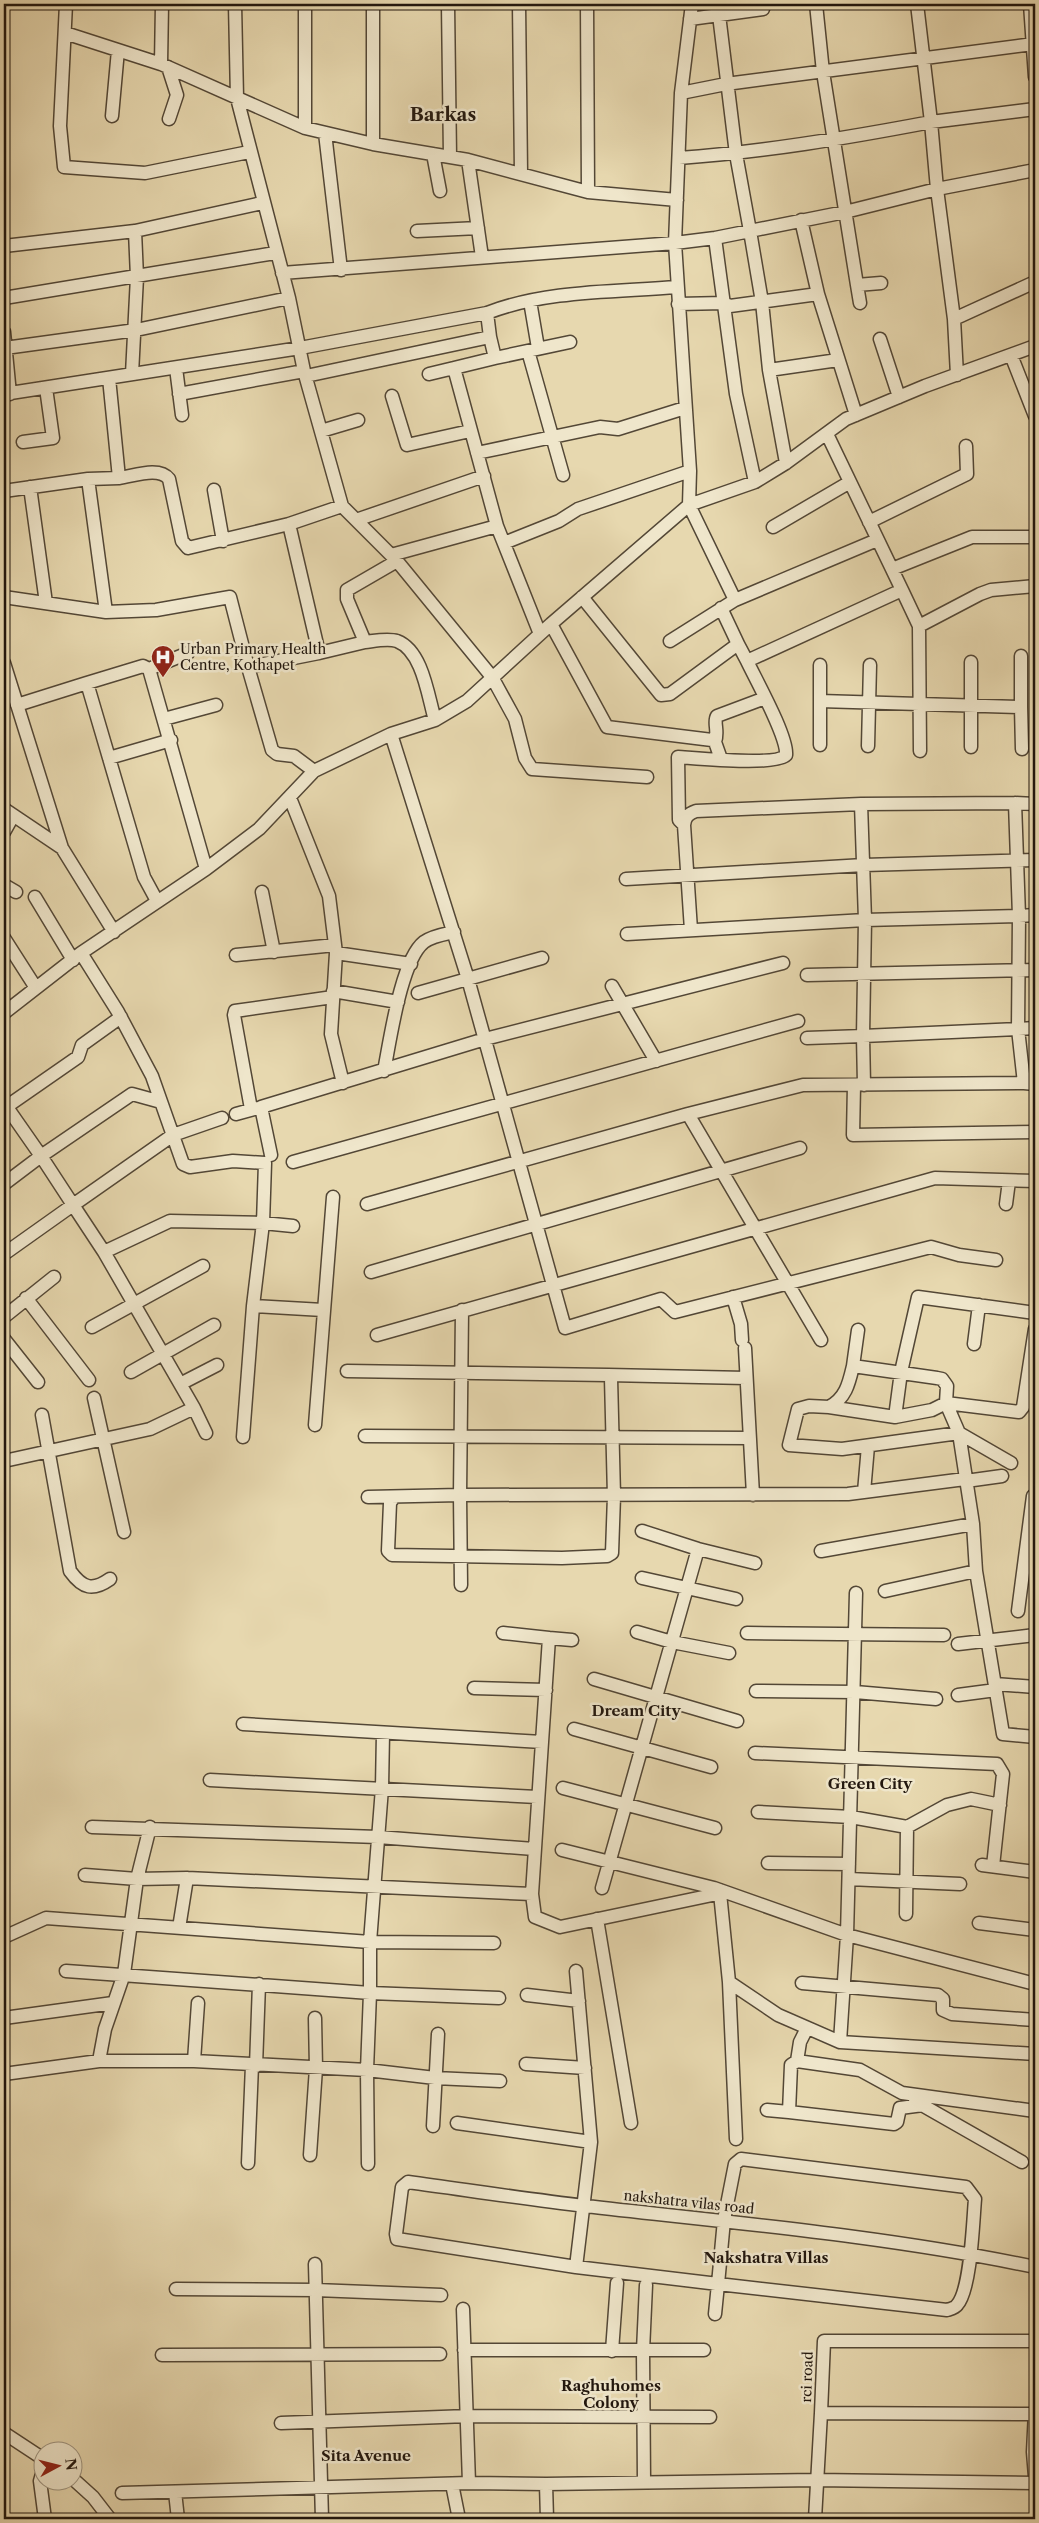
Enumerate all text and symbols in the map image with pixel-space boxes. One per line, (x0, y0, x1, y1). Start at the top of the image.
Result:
district label: Barkas (410, 103, 476, 126)
place label: Urban Primary Health Centre, Kothapet (180, 640, 326, 674)
hospital icon: Urban Primary Health Centre, Kothapet (150, 644, 176, 678)
district label: Dream City (591, 1701, 681, 1720)
district label: Green City (828, 1774, 913, 1793)
street label: nakshatra vilas road (623, 2186, 756, 2218)
district label: Nakshatra Villas (703, 2248, 829, 2267)
street label: rci road (797, 2351, 817, 2403)
district label: Raghuhomes Colony (561, 2376, 661, 2412)
north arrow (32, 2440, 82, 2490)
district label: Sita Avenue (321, 2446, 411, 2465)
text: N (61, 2457, 81, 2472)

